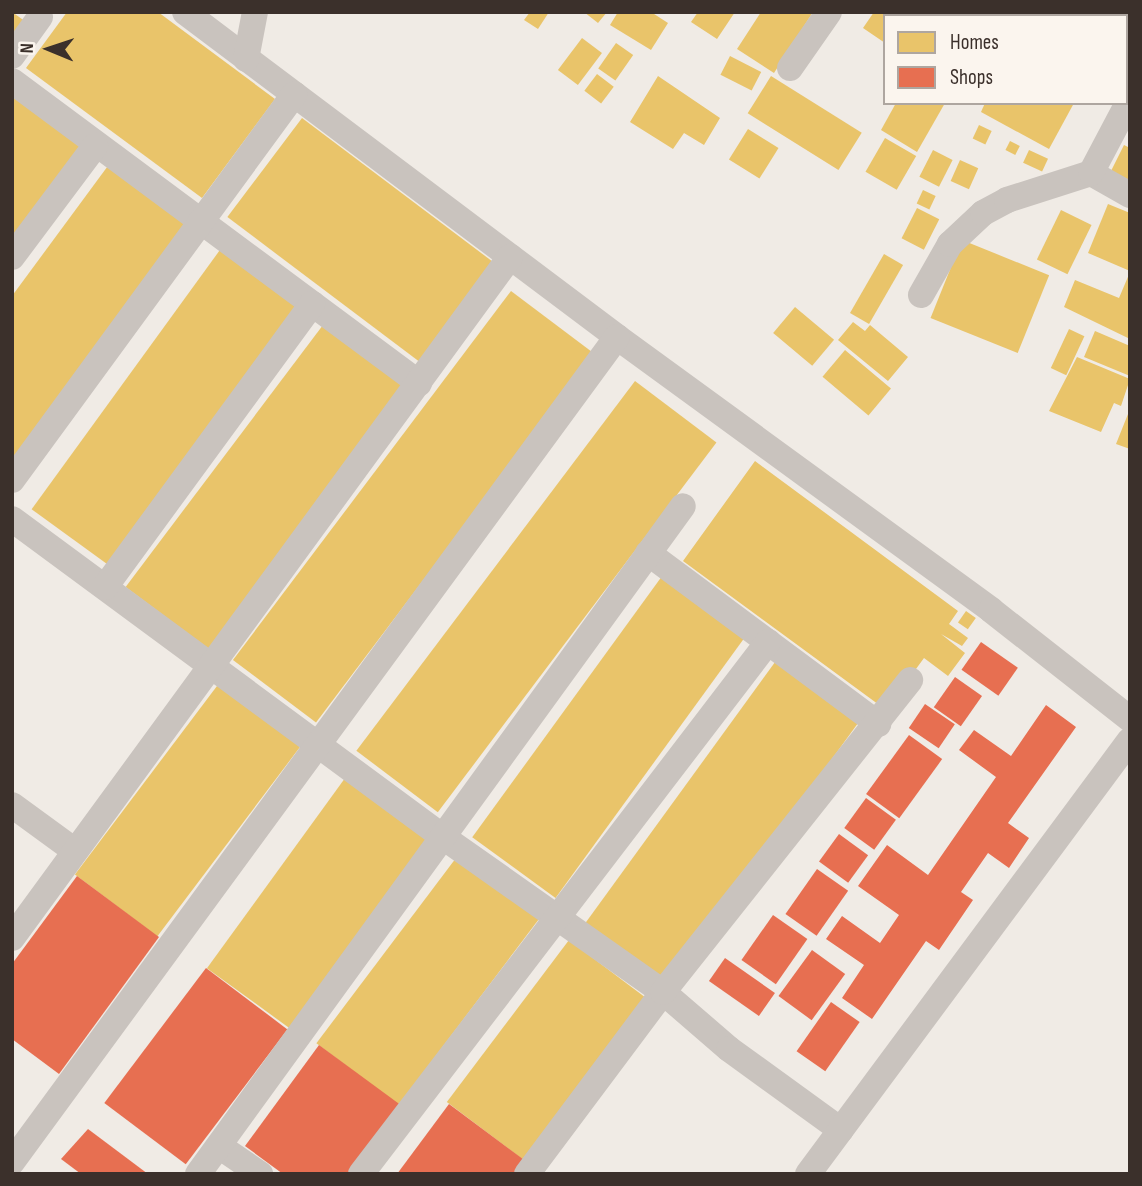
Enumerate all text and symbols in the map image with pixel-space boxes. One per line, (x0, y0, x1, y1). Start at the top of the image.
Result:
north arrow (14, 14, 84, 84)
legend (883, 14, 1128, 105)
text: Homes (950, 30, 999, 55)
text: N (16, 43, 39, 54)
text: Shops (950, 65, 993, 90)

